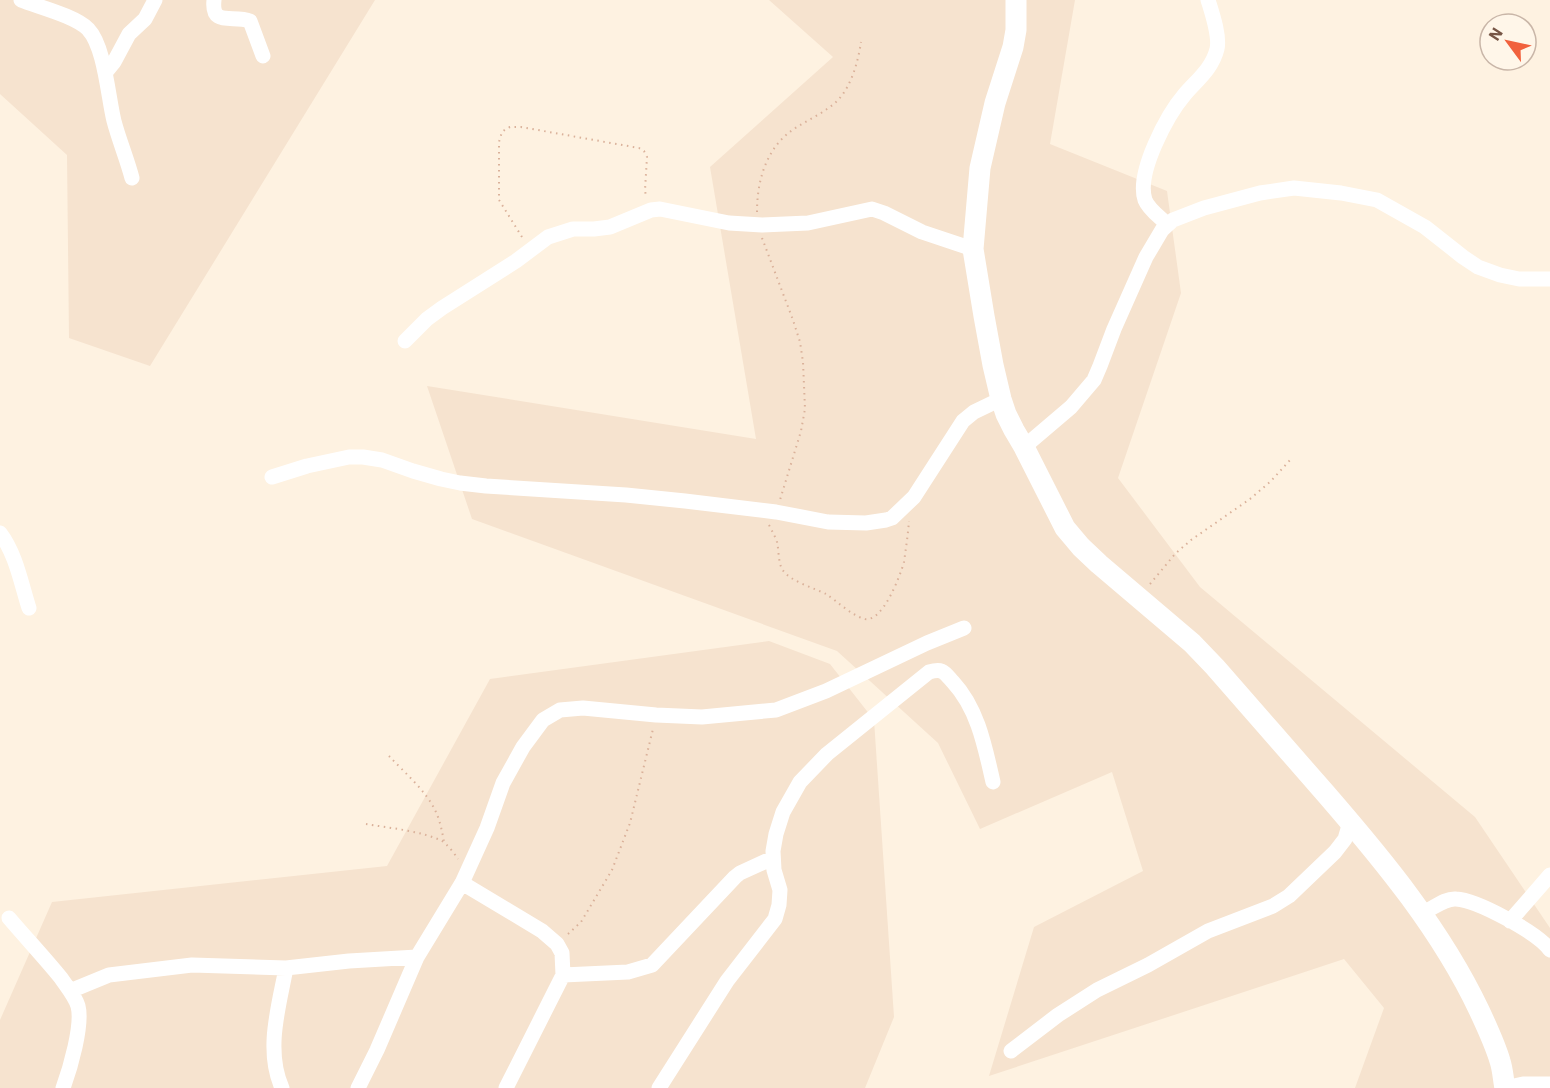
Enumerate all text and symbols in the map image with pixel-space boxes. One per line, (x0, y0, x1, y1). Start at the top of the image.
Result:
north arrow (1478, 12, 1538, 72)
text: N (1484, 24, 1507, 44)

